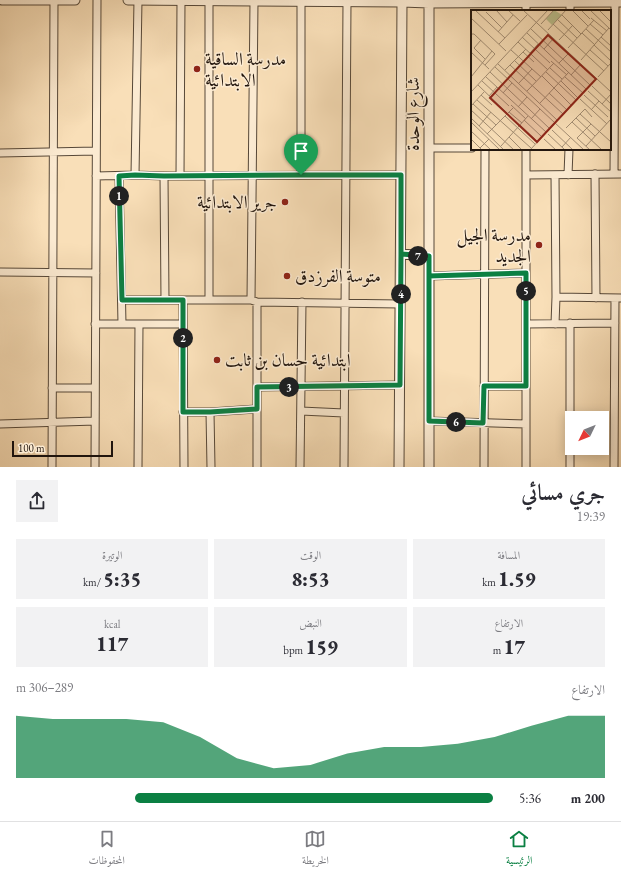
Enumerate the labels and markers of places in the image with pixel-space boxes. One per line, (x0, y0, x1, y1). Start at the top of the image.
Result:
place label: مدرسة الساقية الابتدائية (205, 47, 286, 91)
marker: مدرسة الساقية الابتدائية (192, 64, 202, 74)
pin (284, 134, 318, 175)
pin: 1 (109, 186, 129, 206)
place label: جرير الابتدائية (197, 190, 277, 213)
marker: جرير الابتدائية (280, 197, 290, 207)
place label: مدرسة الجيل الجديد (456, 223, 531, 267)
marker: مدرسة الجيل الجديد (534, 240, 544, 250)
pin: 7 (408, 246, 428, 266)
place label: متوسة الفرزدق (295, 264, 381, 288)
marker: متوسة الفرزدق (282, 271, 292, 281)
pin: 5 (516, 281, 536, 301)
pin: 4 (391, 284, 411, 304)
pin: 2 (173, 328, 193, 348)
place label: ابتدائية حسان بن ثابت (225, 348, 351, 371)
marker: ابتدائية حسان بن ثابت (212, 355, 222, 365)
pin: 3 (279, 377, 299, 397)
pin: 6 (446, 412, 466, 432)

